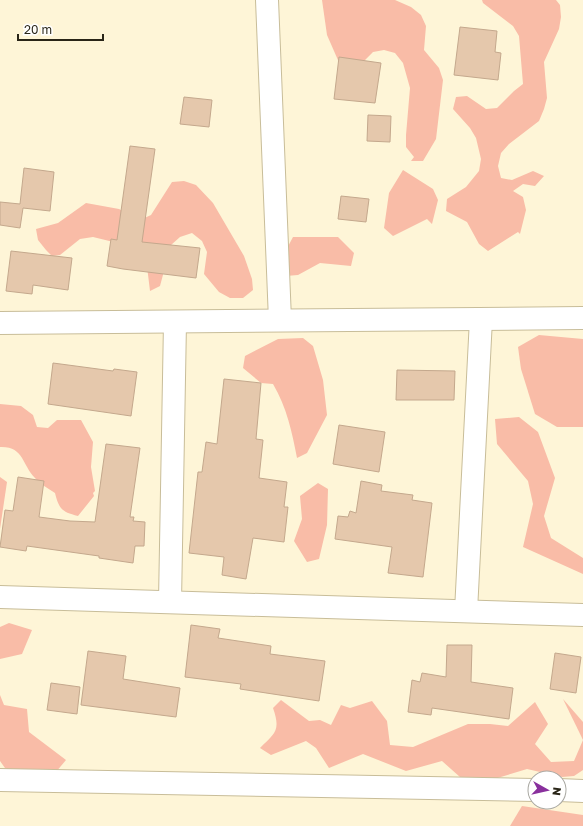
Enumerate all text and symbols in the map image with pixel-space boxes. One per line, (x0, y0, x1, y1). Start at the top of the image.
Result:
scale bar (18, 16, 103, 42)
text: 20 m (24, 22, 52, 37)
north arrow (527, 770, 567, 810)
text: N (550, 786, 564, 797)

